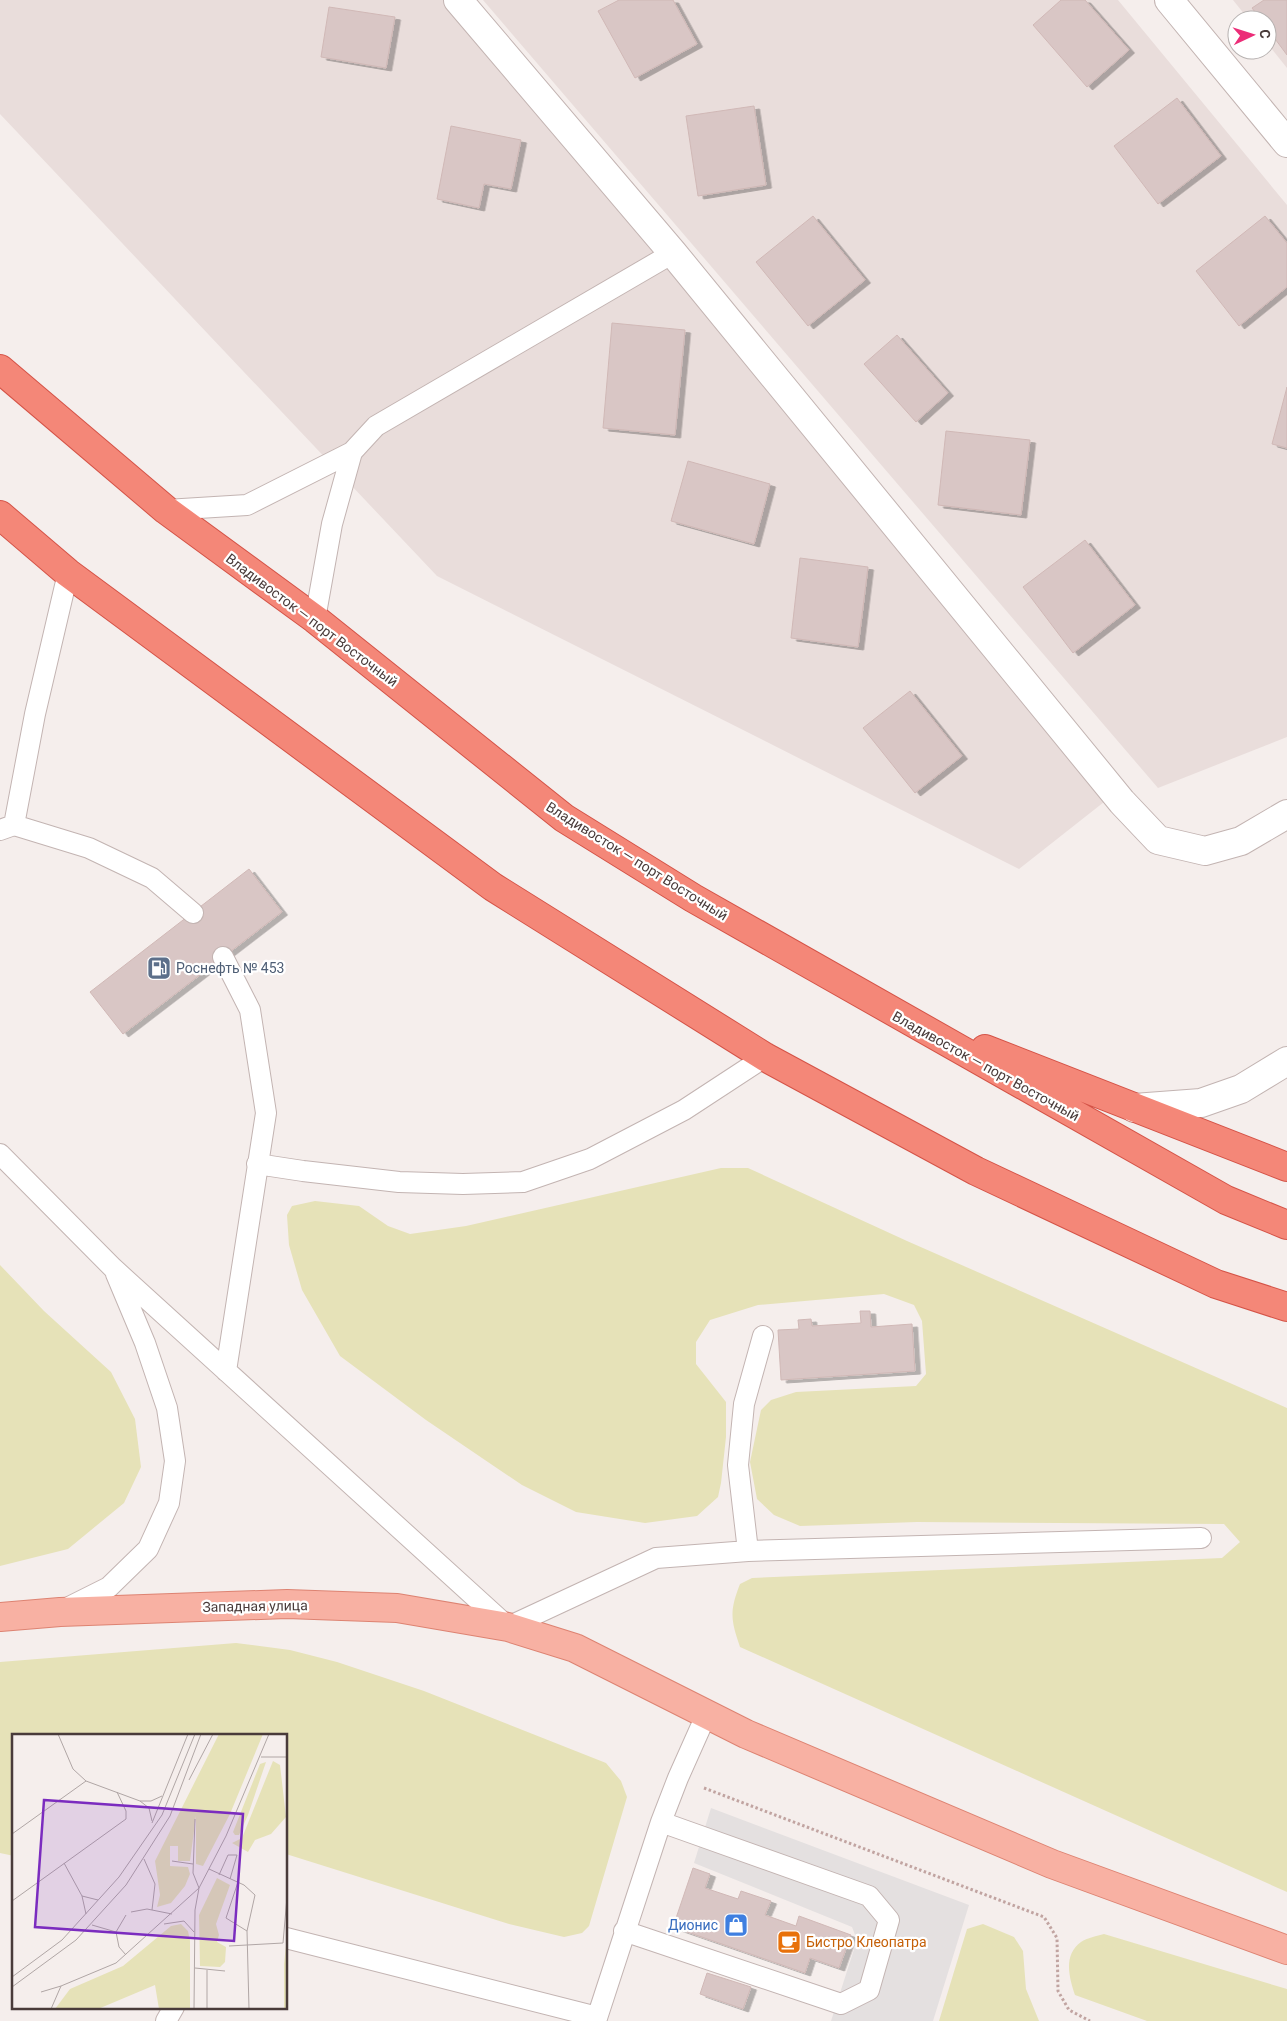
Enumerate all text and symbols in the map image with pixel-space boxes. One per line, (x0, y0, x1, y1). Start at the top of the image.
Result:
north arrow (1227, 10, 1277, 60)
text: С (1257, 29, 1273, 39)
street label: Владивосток — порт Восточный (223, 550, 401, 690)
street label: Владивосток — порт Восточный (543, 798, 731, 924)
fuel station icon: Роснефть № 453 (146, 955, 172, 981)
place label: Роснефть № 453 (176, 960, 284, 976)
street label: Владивосток — порт Восточный (890, 1008, 1082, 1124)
street label: Западная улица (202, 1597, 308, 1615)
inset map (12, 1734, 288, 2008)
shop icon: Дионис (723, 1912, 749, 1938)
place label: Дионис (668, 1917, 718, 1933)
cafe icon: Бистро Клеопатра (776, 1929, 802, 1955)
place label: Бистро Клеопатра (806, 1934, 927, 1950)

